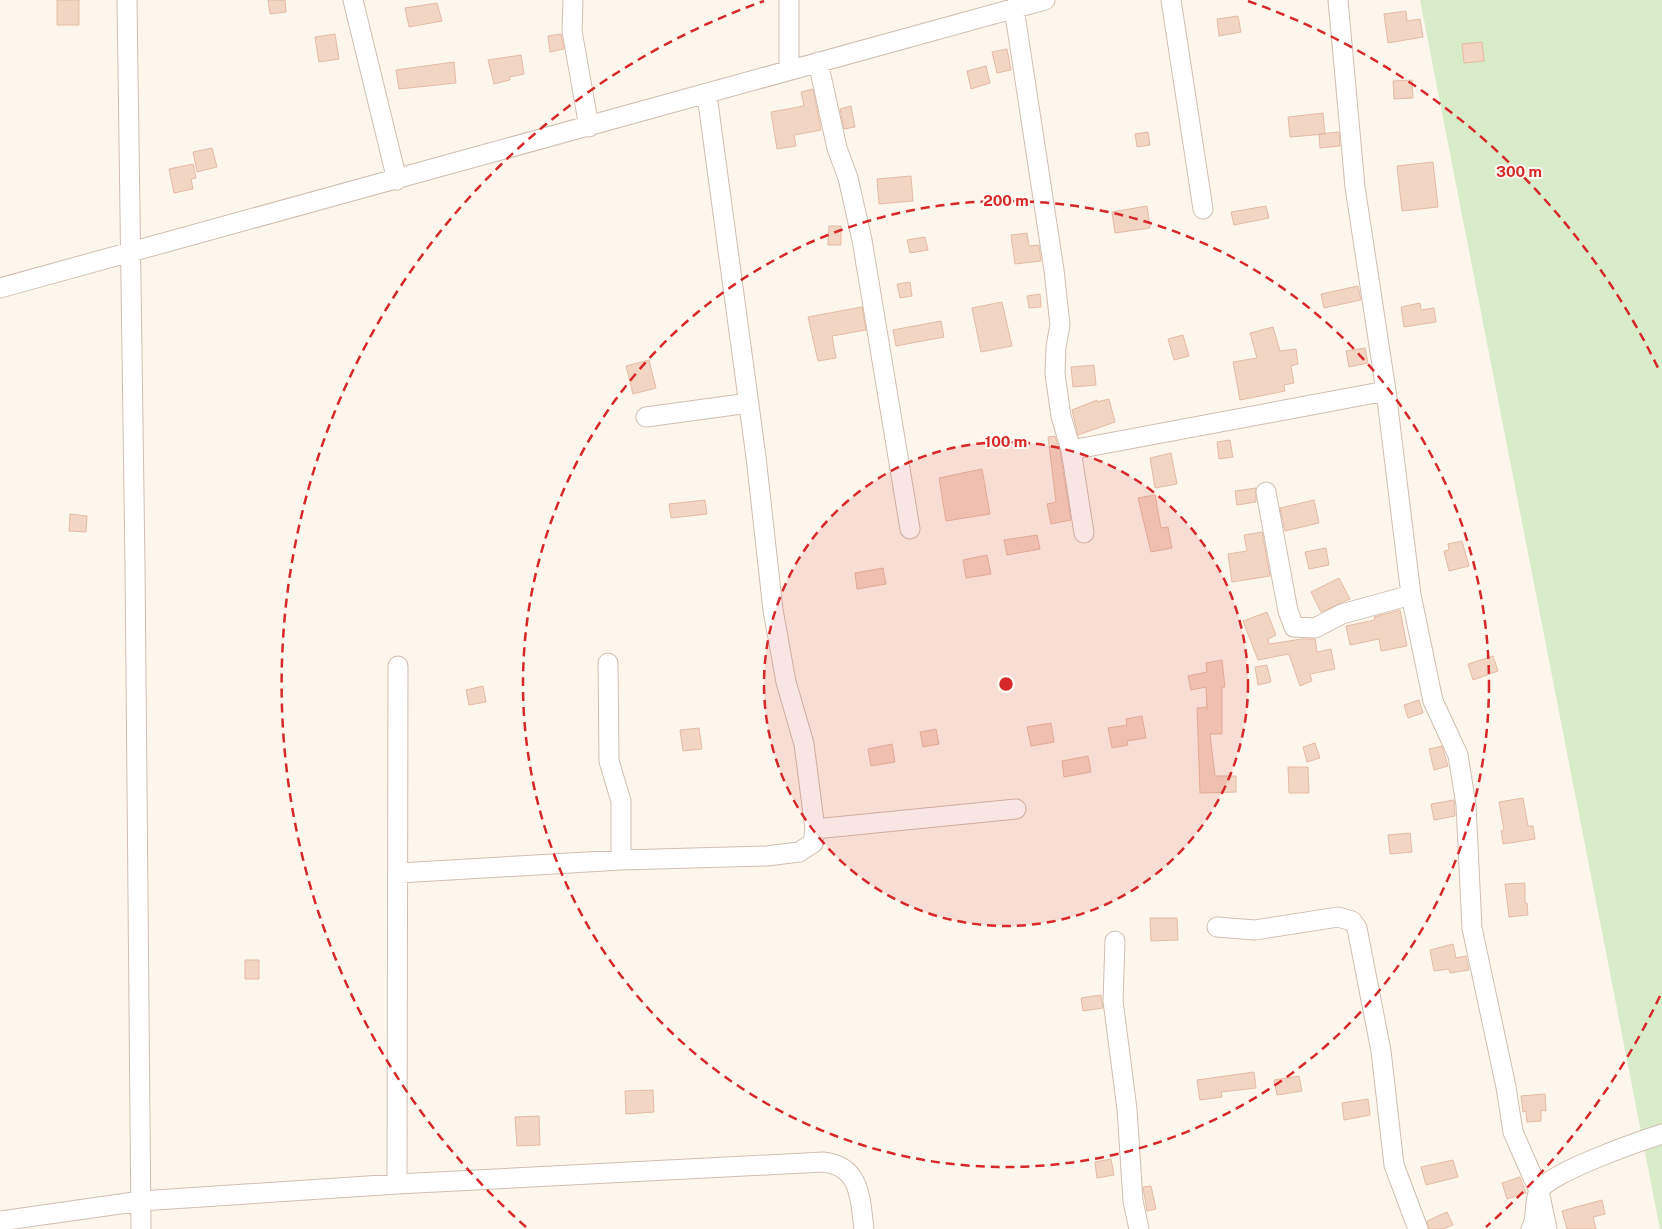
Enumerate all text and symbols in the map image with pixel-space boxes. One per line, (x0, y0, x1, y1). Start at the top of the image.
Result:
text: 300 m (1496, 163, 1542, 180)
text: 200 m (983, 192, 1029, 209)
text: 100 m (985, 433, 1027, 450)
centre of rings (997, 675, 1015, 693)

